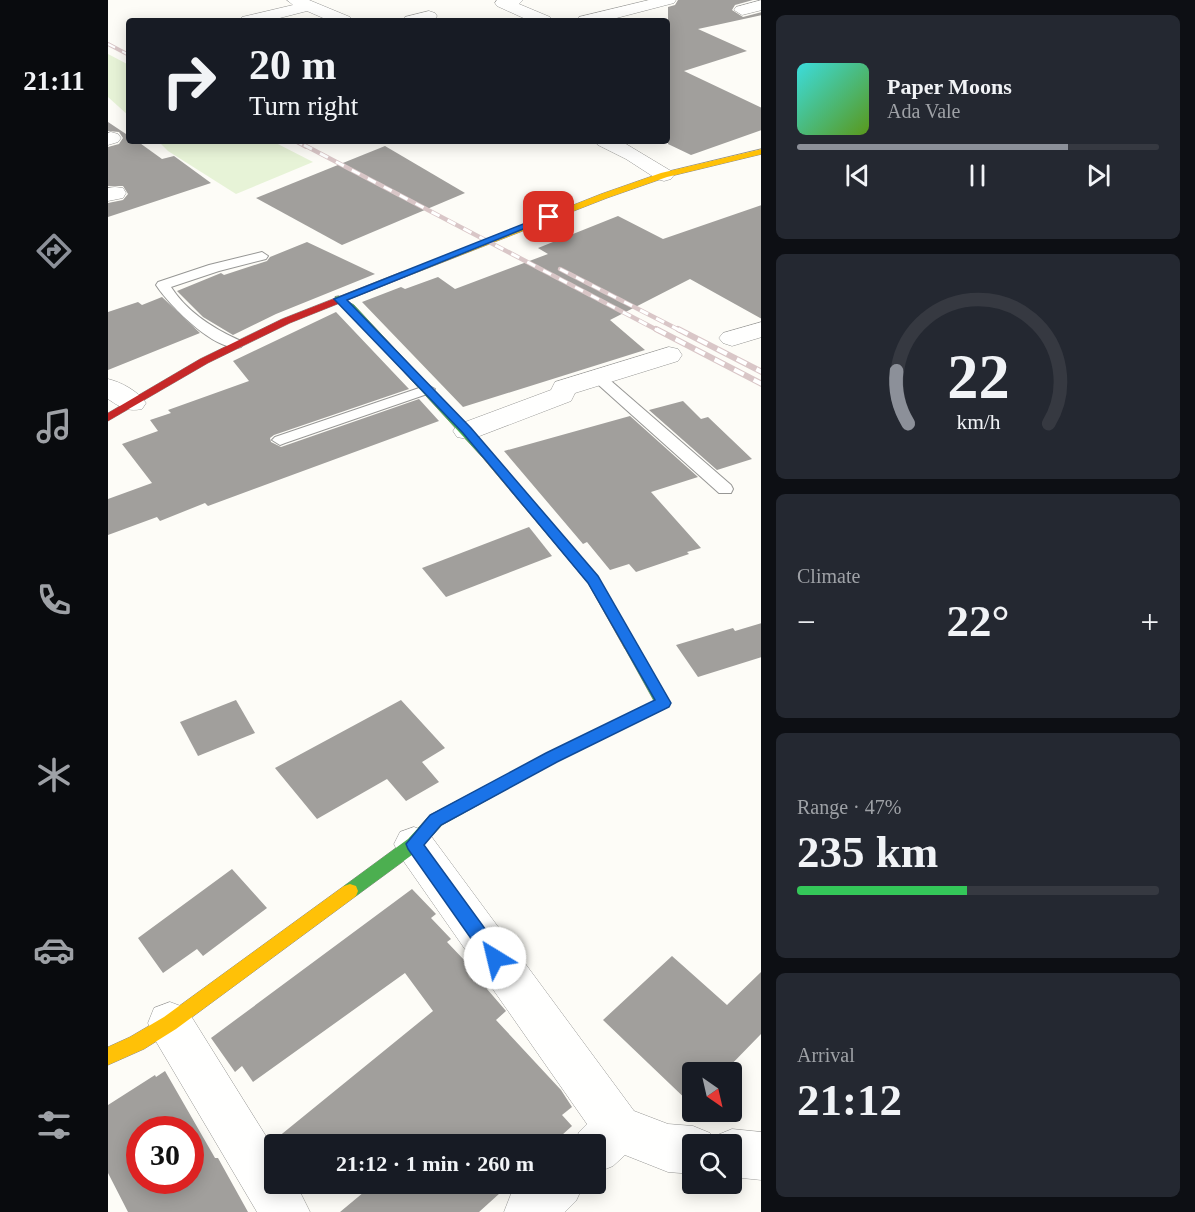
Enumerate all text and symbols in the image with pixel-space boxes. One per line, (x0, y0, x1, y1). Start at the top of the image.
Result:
icon: right (150, 42, 228, 120)
text: 20 m (249, 42, 337, 88)
text: 21:11 (23, 66, 85, 96)
text: Paper Moons (887, 74, 1012, 99)
text: Turn right (249, 91, 358, 121)
text: Ada Vale (887, 100, 961, 122)
icon: previous (841, 159, 874, 192)
icon: pause (961, 159, 994, 192)
icon: next (1082, 159, 1115, 192)
pin (523, 191, 574, 242)
icon: arrive (532, 200, 565, 233)
icon: directions (33, 230, 75, 272)
text: 22 (947, 342, 1009, 411)
icon: music (33, 405, 75, 447)
text: km/h (956, 410, 1000, 434)
text: Climate (797, 565, 860, 587)
icon: phone (33, 579, 75, 621)
text: 22° (947, 596, 1010, 646)
text: − (797, 604, 816, 640)
text: + (1140, 604, 1159, 640)
icon: climate (33, 754, 75, 796)
text: Range · 47% (797, 796, 901, 818)
text: 235 km (797, 827, 938, 877)
position arrow (463, 926, 527, 990)
icon: car (33, 929, 75, 971)
text: Arrival (797, 1044, 855, 1066)
north arrow (682, 1062, 742, 1122)
map controls (682, 1062, 742, 1194)
text: 21:12 (797, 1075, 902, 1125)
icon: filters (33, 1104, 75, 1146)
speed limit sign: 30 (126, 1116, 204, 1194)
button: search (682, 1134, 742, 1194)
text: 21:12 · 1 min · 260 m (336, 1151, 534, 1176)

